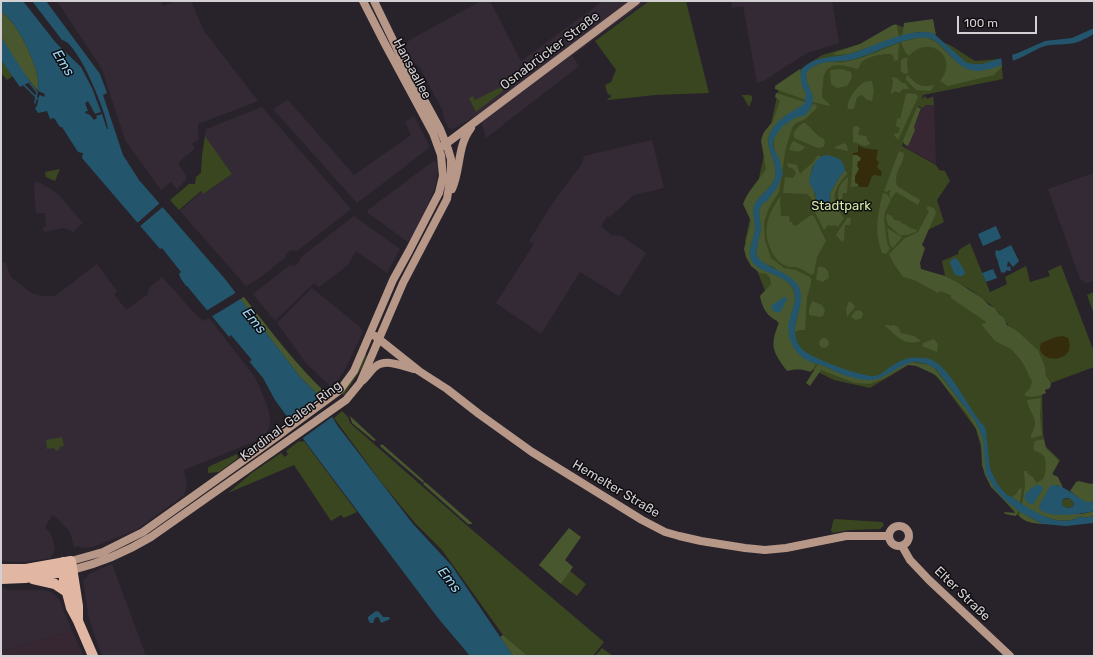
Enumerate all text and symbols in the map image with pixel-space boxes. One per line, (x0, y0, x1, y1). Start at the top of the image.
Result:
scale bar (959, 8, 1039, 34)
street label: Osnabrücker Straße (497, 9, 603, 93)
text: 100 m (964, 16, 998, 30)
street label: Hansaallee (390, 36, 434, 102)
water label: Ems (48, 47, 78, 79)
park label: Stadtpark (811, 198, 871, 214)
water label: Ems (239, 305, 269, 337)
street label: Kardinal-Galen-Ring (237, 378, 345, 464)
street label: Hemelter Straße (569, 457, 663, 521)
water label: Ems (434, 564, 464, 596)
street label: Elter Straße (931, 564, 993, 624)

